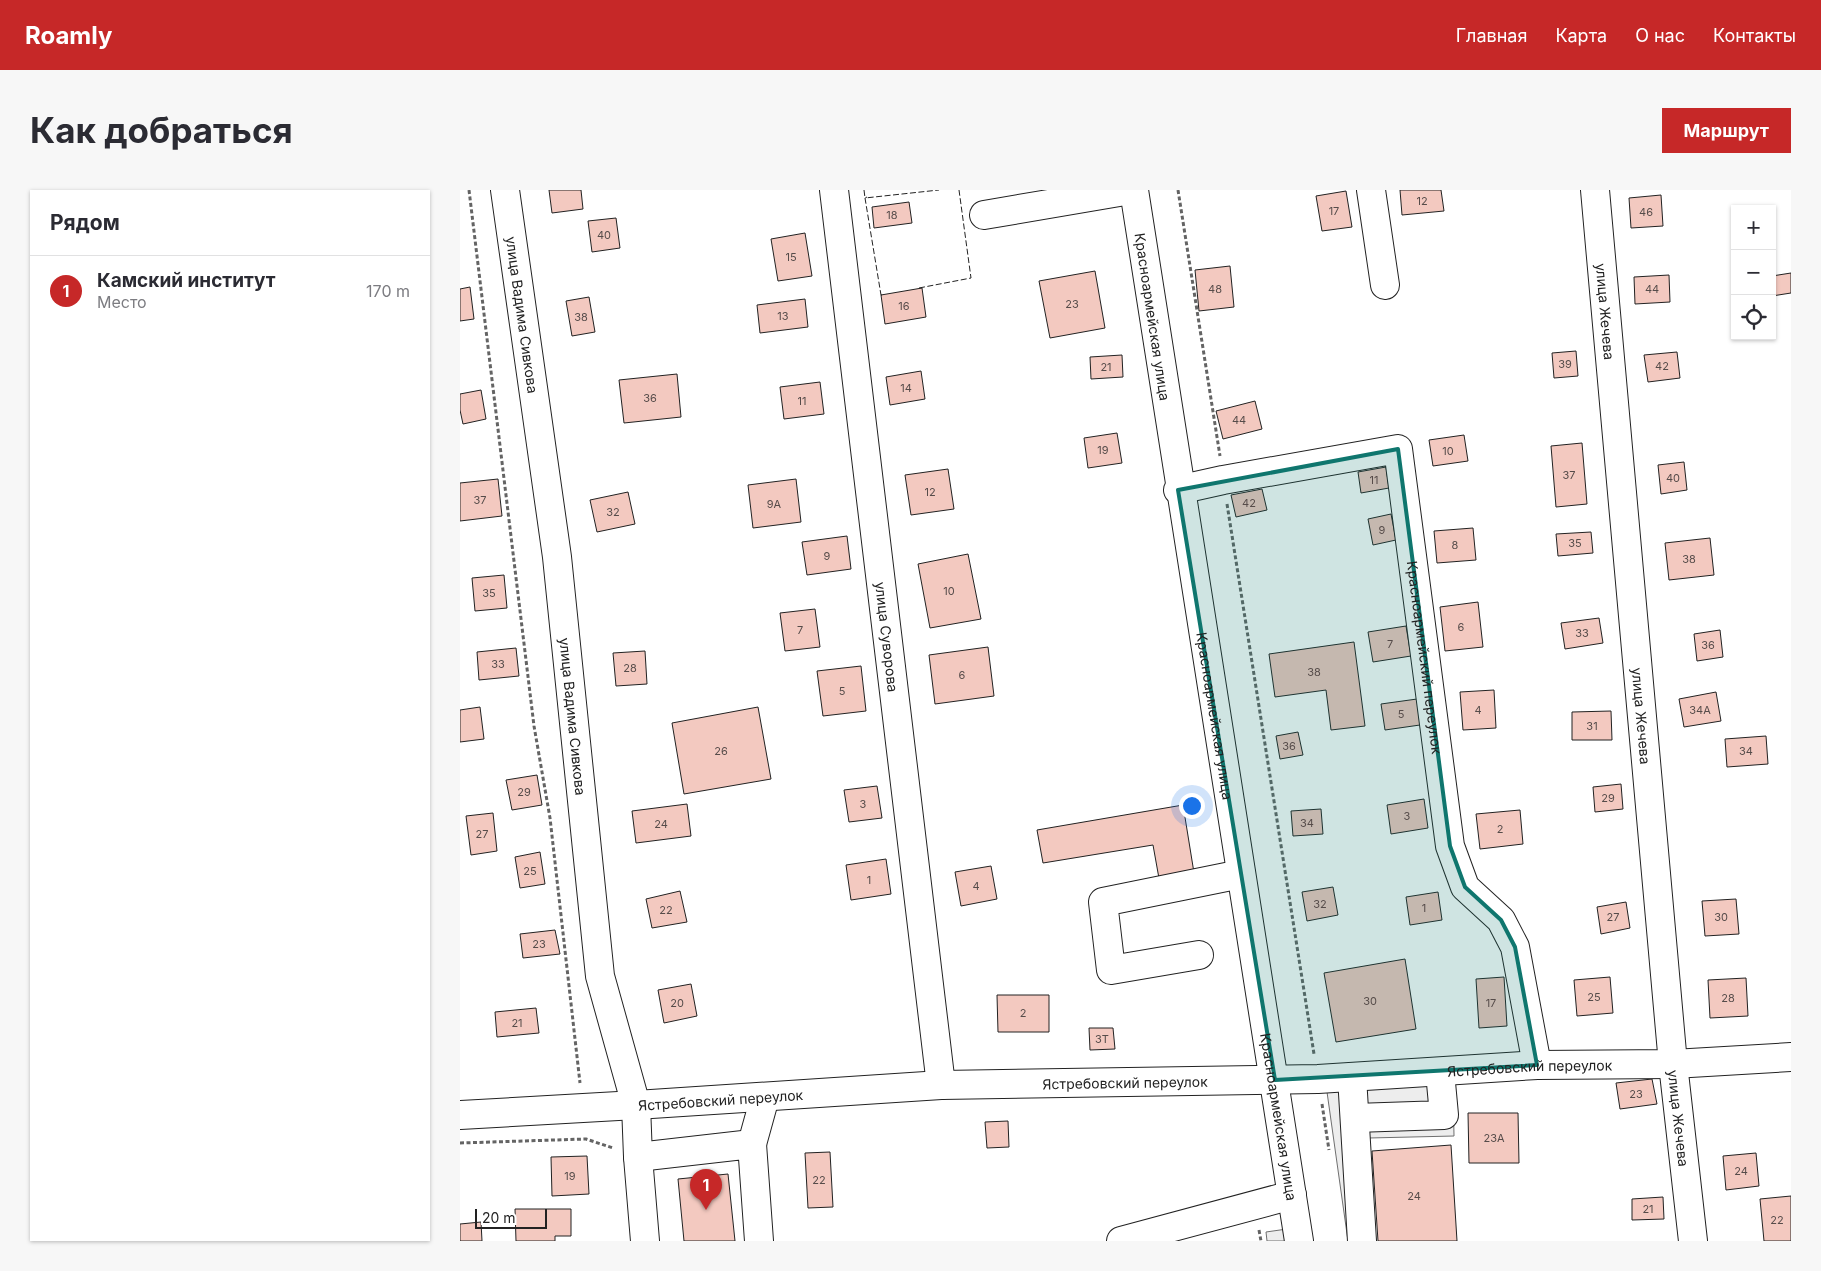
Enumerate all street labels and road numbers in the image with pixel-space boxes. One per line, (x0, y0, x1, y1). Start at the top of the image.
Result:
street label: Красноармейская улица (1132, 232, 1174, 402)
street label: улица Вадима Сивкова (503, 235, 542, 394)
street label: улица Жечева (1593, 262, 1619, 361)
street label: Красноармейский переулок (1404, 560, 1446, 755)
street label: улица Суворова (872, 581, 902, 693)
street label: Красноармейская улица (1194, 631, 1237, 801)
street label: улица Вадима Сивкова (557, 637, 590, 796)
street label: улица Жечева (1629, 667, 1655, 765)
street label: Красноармейская улица (1258, 1032, 1301, 1202)
street label: Ястребовский переулок (1447, 1056, 1613, 1079)
street label: улица Жечева (1665, 1069, 1693, 1167)
street label: Ястребовский переулок (1042, 1072, 1208, 1092)
street label: Ястребовский переулок (637, 1086, 804, 1113)

